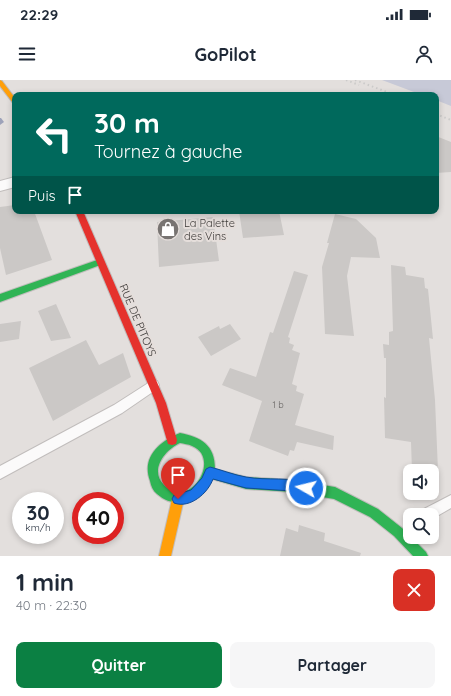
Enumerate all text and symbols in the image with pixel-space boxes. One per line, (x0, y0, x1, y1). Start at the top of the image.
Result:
text: 22:29 (20, 5, 58, 24)
icon: menu (16, 43, 38, 65)
text: GoPilot (194, 43, 257, 66)
icon: person (413, 43, 435, 65)
text: 30 m (94, 105, 160, 140)
icon: left (28, 108, 80, 160)
text: Tournez à gauche (94, 140, 243, 163)
icon: arrive (64, 184, 86, 206)
text: Puis (28, 186, 56, 205)
shop icon: La Palette des Vins (155, 216, 181, 242)
place label: La Palette des Vins (184, 216, 235, 243)
street label: RUE DE PITOYS (116, 282, 160, 358)
house number: 1 b (272, 399, 284, 410)
pin (161, 458, 195, 499)
icon: arrive (167, 464, 189, 486)
map controls (403, 464, 439, 544)
button: sound (403, 464, 439, 500)
position arrow (285, 467, 327, 509)
speed limit sign: 40 (72, 492, 124, 544)
text: 30 (26, 500, 50, 525)
button: search (403, 508, 439, 544)
text: km/h (25, 521, 51, 534)
text: 1 min (16, 567, 74, 597)
button: close (393, 569, 435, 611)
text: 40 m · 22:30 (16, 597, 87, 613)
button: Quitter (16, 642, 222, 688)
button: Partager (230, 642, 435, 688)

